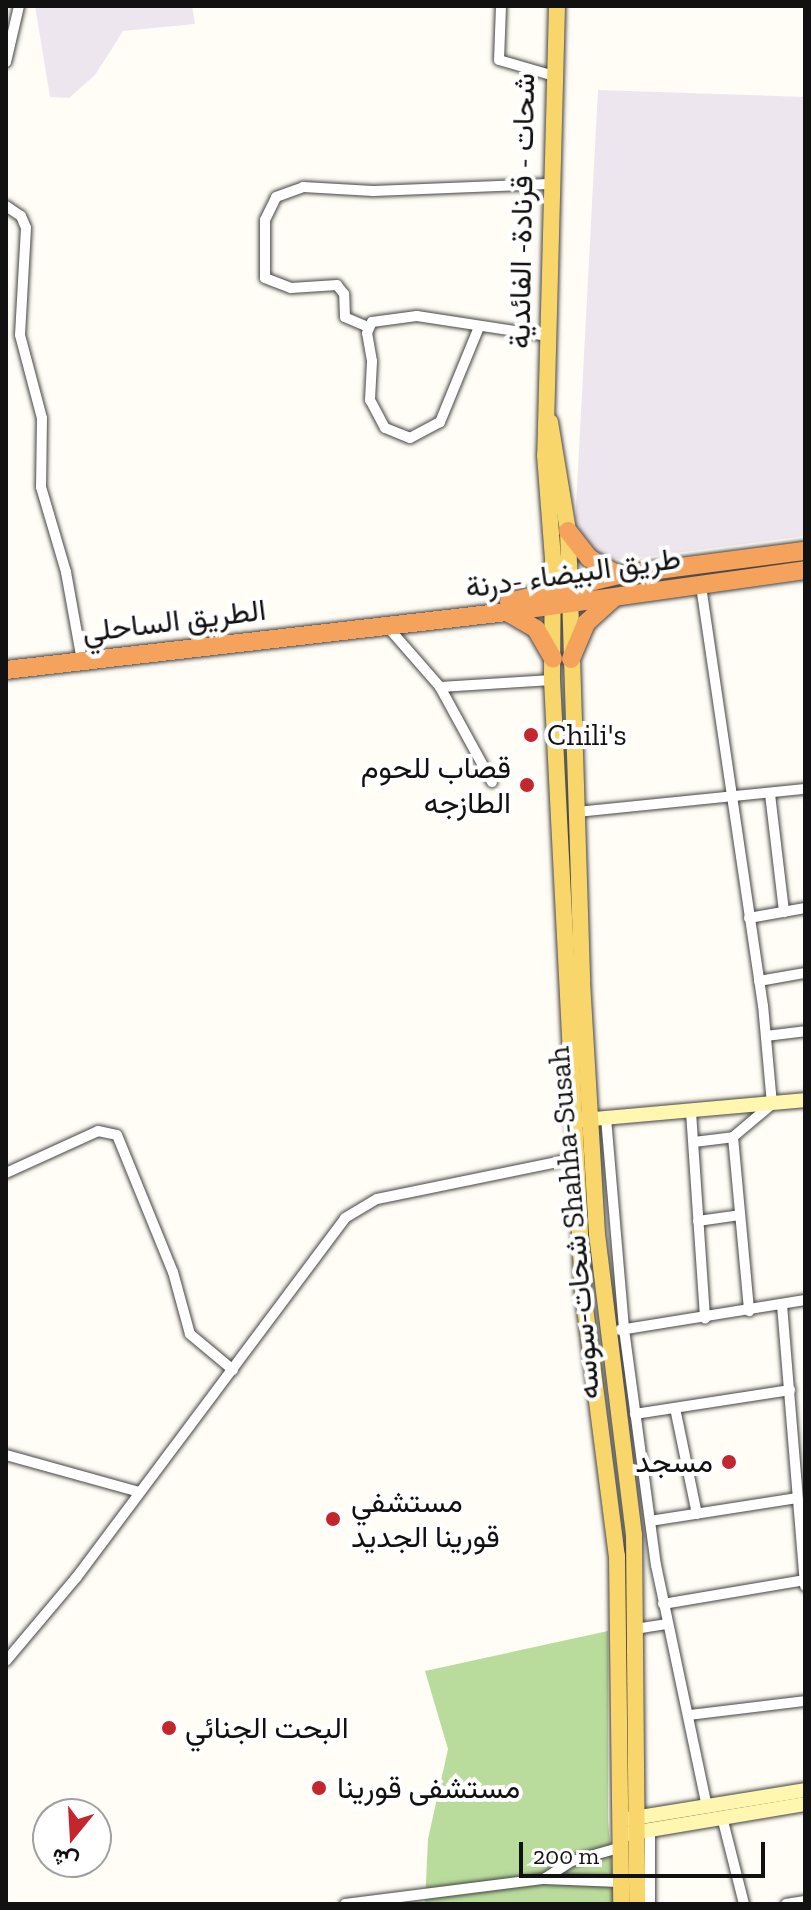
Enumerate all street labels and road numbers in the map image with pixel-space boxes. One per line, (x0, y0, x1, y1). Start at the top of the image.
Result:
street label: شحات - قرنادة- الفائدية (502, 73, 542, 349)
street label: طريق البيضاء -درنة (463, 540, 683, 606)
street label: الطريق الساحلي (80, 592, 268, 650)
street label: شحات-سوسه Shahha-Susah (541, 1045, 607, 1401)

